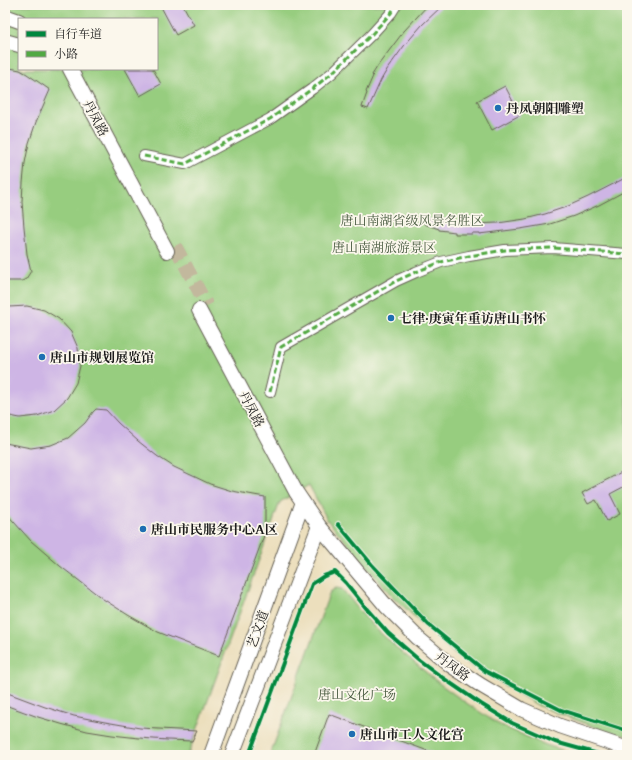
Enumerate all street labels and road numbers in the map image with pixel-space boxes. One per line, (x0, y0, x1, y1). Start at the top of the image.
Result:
street label: 丹凤路 (78, 97, 112, 140)
street label: 丹凤路 (234, 388, 268, 431)
street label: 艺文道 (243, 608, 273, 651)
street label: 丹凤路 (431, 648, 473, 686)

